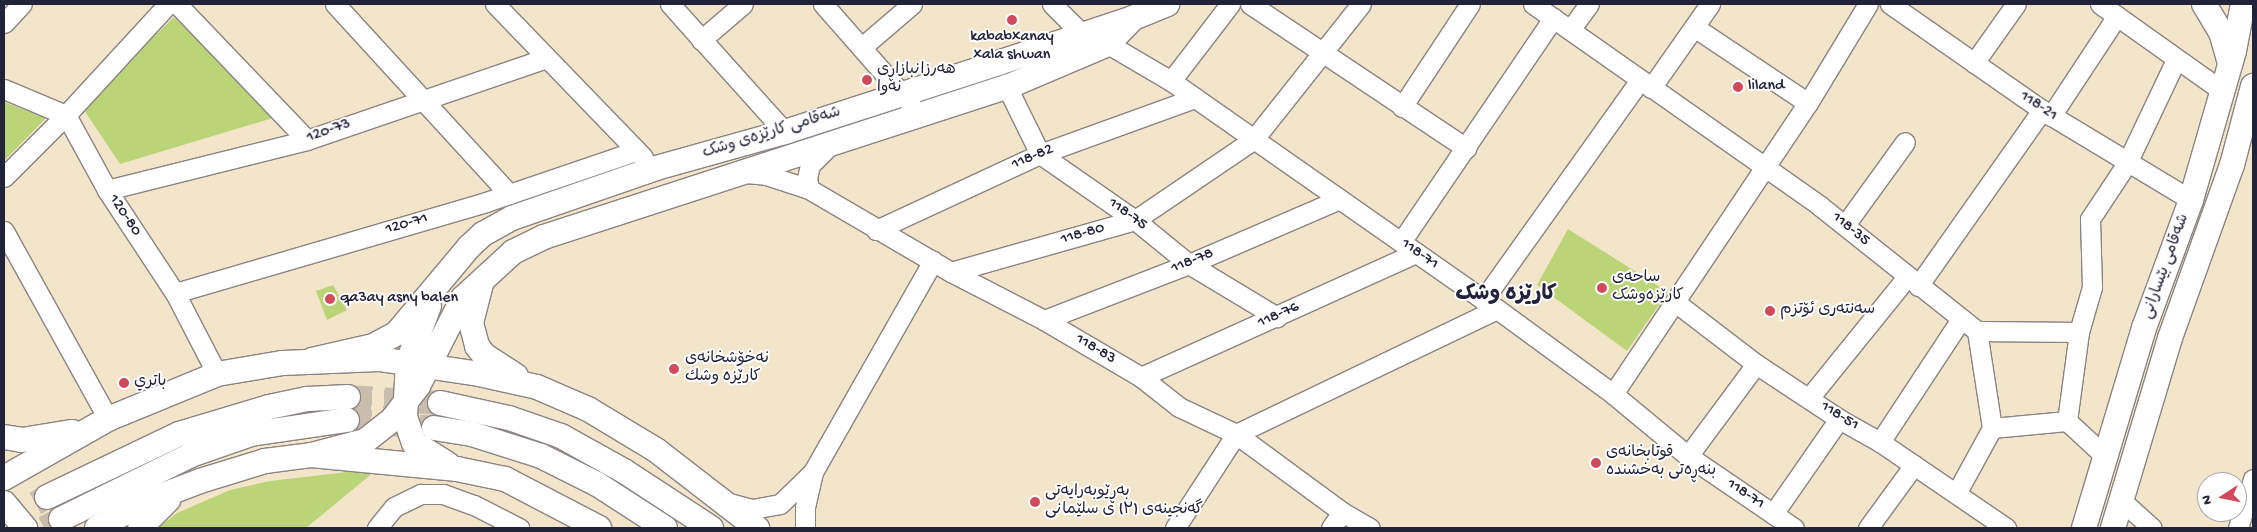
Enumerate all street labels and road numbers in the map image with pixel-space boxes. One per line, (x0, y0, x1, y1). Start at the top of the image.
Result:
street label: 118-21 (2016, 88, 2060, 126)
street label: شەقامی کارێزەی وشک (701, 104, 843, 164)
street label: 120-73 (305, 116, 353, 148)
street label: 118-82 (1009, 141, 1057, 175)
street label: 120-80 (103, 191, 145, 241)
street label: 118-75 (1104, 194, 1150, 236)
street label: 118-35 (1827, 209, 1873, 251)
street label: 120-71 (384, 210, 430, 240)
street label: شەقامی بێسارانی (2139, 212, 2195, 322)
street label: 118-80 (1059, 220, 1107, 250)
street label: 118-71 (1396, 235, 1442, 275)
street label: 118-78 (1169, 245, 1217, 279)
street label: 118-76 (1255, 298, 1303, 334)
street label: 118-83 (1071, 330, 1119, 370)
street label: 118-51 (1816, 398, 1862, 436)
street label: 118-71 (1722, 475, 1768, 515)

